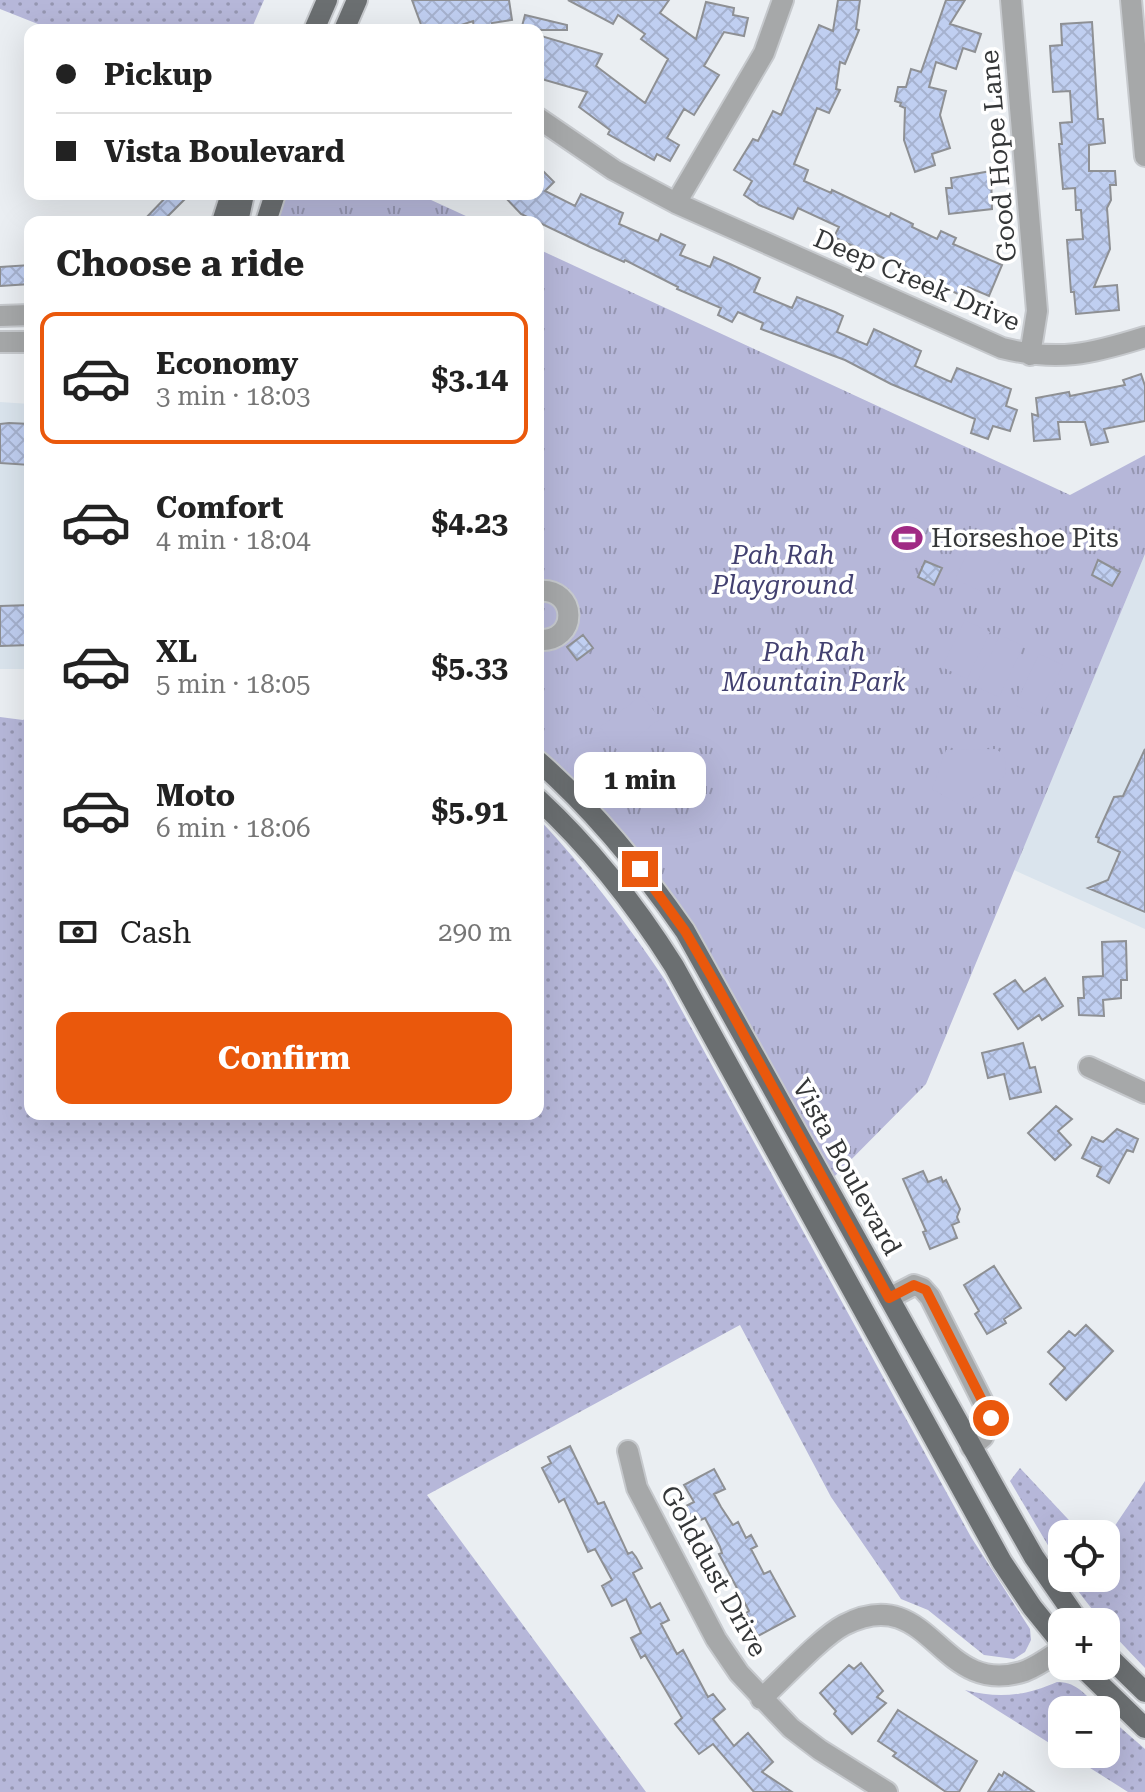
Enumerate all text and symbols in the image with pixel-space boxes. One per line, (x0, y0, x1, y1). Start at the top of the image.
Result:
street label: Good Hope Lane (974, 49, 1022, 263)
text: Pickup (104, 57, 212, 92)
text: Vista Boulevard (104, 134, 345, 169)
street label: Deep Creek Drive (809, 223, 1025, 337)
text: Choose a ride (56, 243, 304, 285)
icon: car (60, 342, 132, 414)
text: Economy (156, 346, 298, 381)
text: $3.14 (431, 361, 508, 396)
text: 3 min · 18:03 (156, 381, 311, 411)
icon: car (60, 486, 132, 558)
text: Comfort (156, 490, 283, 525)
text: $4.23 (431, 505, 508, 540)
sports icon: Horseshoe Pits (890, 521, 924, 555)
place label: Horseshoe Pits (931, 523, 1119, 553)
text: 4 min · 18:04 (156, 525, 311, 555)
park label: Pah Rah Playground (711, 540, 854, 600)
icon: car (60, 630, 132, 702)
text: XL (156, 634, 197, 669)
park label: Pah Rah Mountain Park (721, 637, 907, 697)
text: $5.33 (431, 649, 508, 684)
text: 5 min · 18:05 (156, 669, 311, 699)
callout: 1 min (574, 753, 706, 809)
text: 1 min (604, 765, 676, 795)
icon: car (60, 774, 132, 846)
text: Moto (156, 778, 235, 813)
text: $5.91 (431, 793, 508, 828)
text: 6 min · 18:06 (156, 813, 311, 843)
route end (622, 851, 658, 887)
icon: cash (56, 910, 100, 954)
text: Cash (120, 915, 191, 950)
text: 290 m (438, 917, 512, 947)
button: Confirm (56, 1012, 512, 1104)
street label: Vista Boulevard (786, 1074, 908, 1261)
route start (973, 1400, 1009, 1436)
street label: Golddust Drive (655, 1480, 773, 1662)
map controls (1048, 1520, 1120, 1768)
button: locate (1048, 1520, 1120, 1592)
button: + (1048, 1608, 1120, 1680)
button: − (1048, 1696, 1120, 1768)

